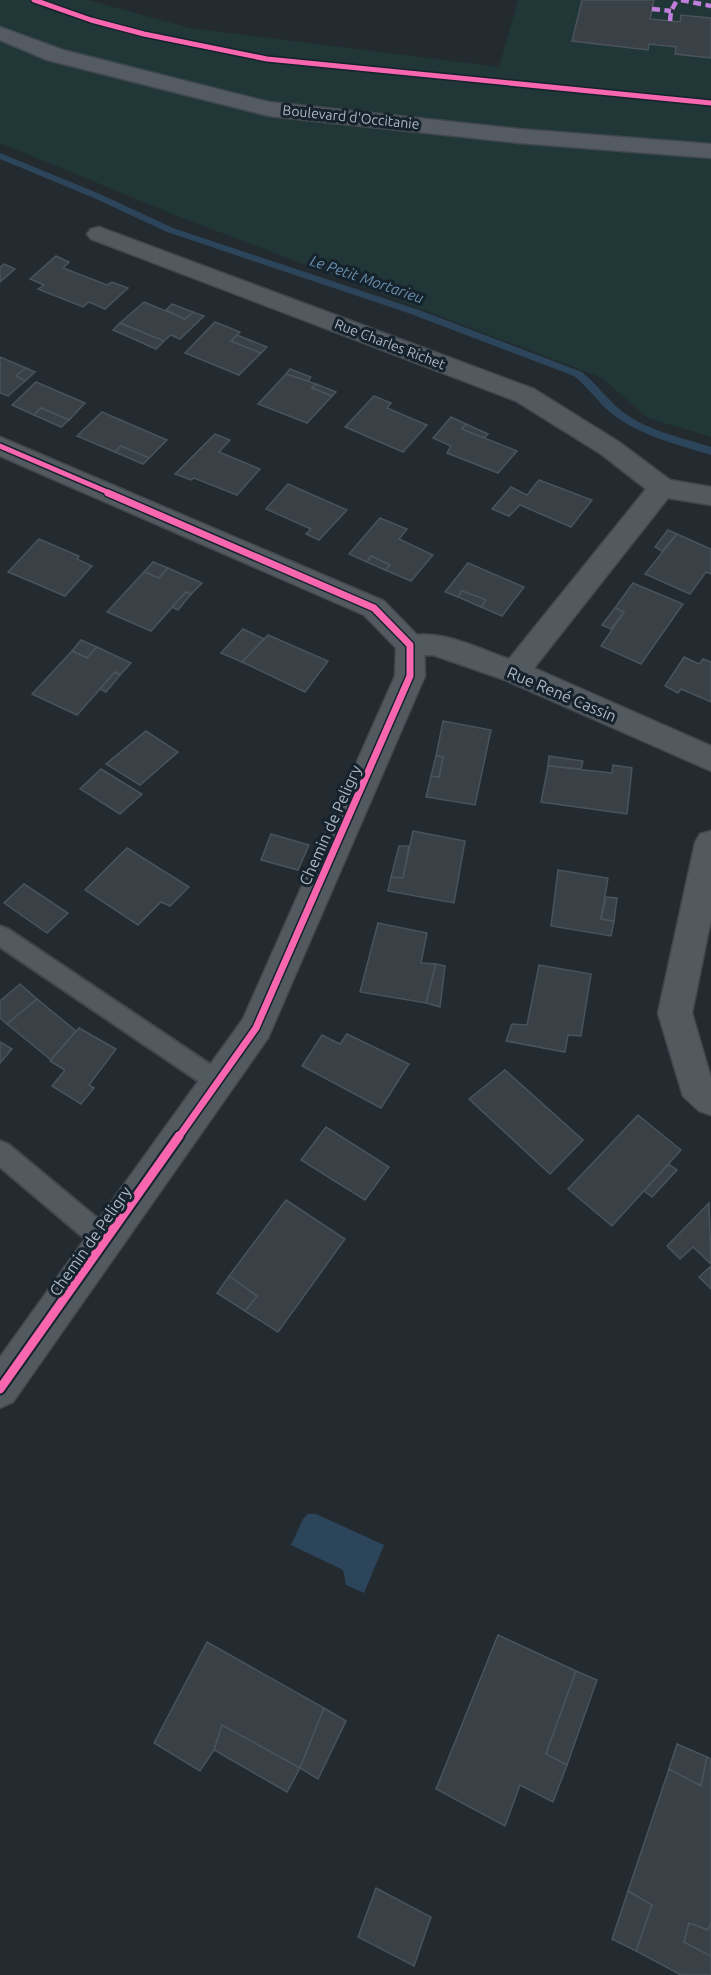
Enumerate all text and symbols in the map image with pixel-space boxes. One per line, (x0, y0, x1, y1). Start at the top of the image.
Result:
street label: Boulevard d'Occitanie (282, 102, 420, 132)
water label: Le Petit Mortarieu (308, 252, 426, 306)
street label: Rue Charles Richet (332, 316, 448, 373)
street label: Rue René Cassin (505, 663, 619, 725)
street label: Chemin de Peligry (295, 762, 365, 888)
street label: Chemin de Peligry (45, 1183, 135, 1299)

